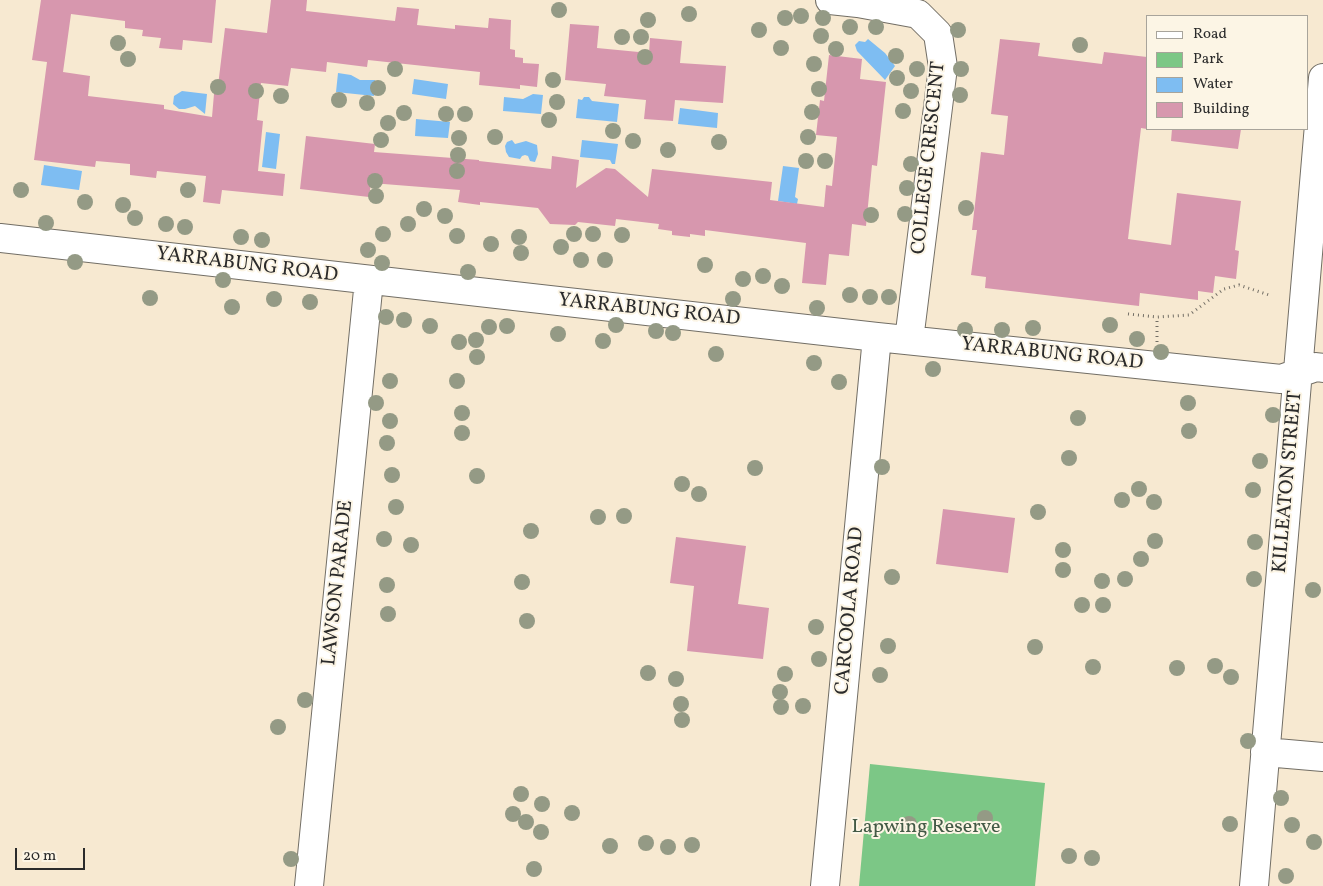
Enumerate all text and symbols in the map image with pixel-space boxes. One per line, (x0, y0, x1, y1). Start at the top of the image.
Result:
legend (1146, 15, 1308, 130)
text: Road (1193, 24, 1227, 45)
text: Park (1193, 49, 1224, 70)
street label: COLLEGE CRESCENT (908, 60, 952, 256)
text: Water (1193, 74, 1233, 95)
text: Building (1193, 99, 1249, 120)
street label: YARRABUNG ROAD (155, 243, 339, 289)
street label: YARRABUNG ROAD (557, 290, 741, 332)
street label: YARRABUNG ROAD (960, 334, 1144, 376)
street label: KILLEATON STREET (1269, 390, 1309, 574)
street label: LAWSON PARADE (318, 499, 360, 667)
street label: CARCOOLA ROAD (832, 526, 870, 696)
park label: Lapwing Reserve (851, 816, 1001, 840)
scale bar (18, 838, 88, 870)
text: 20 m (23, 846, 56, 867)

